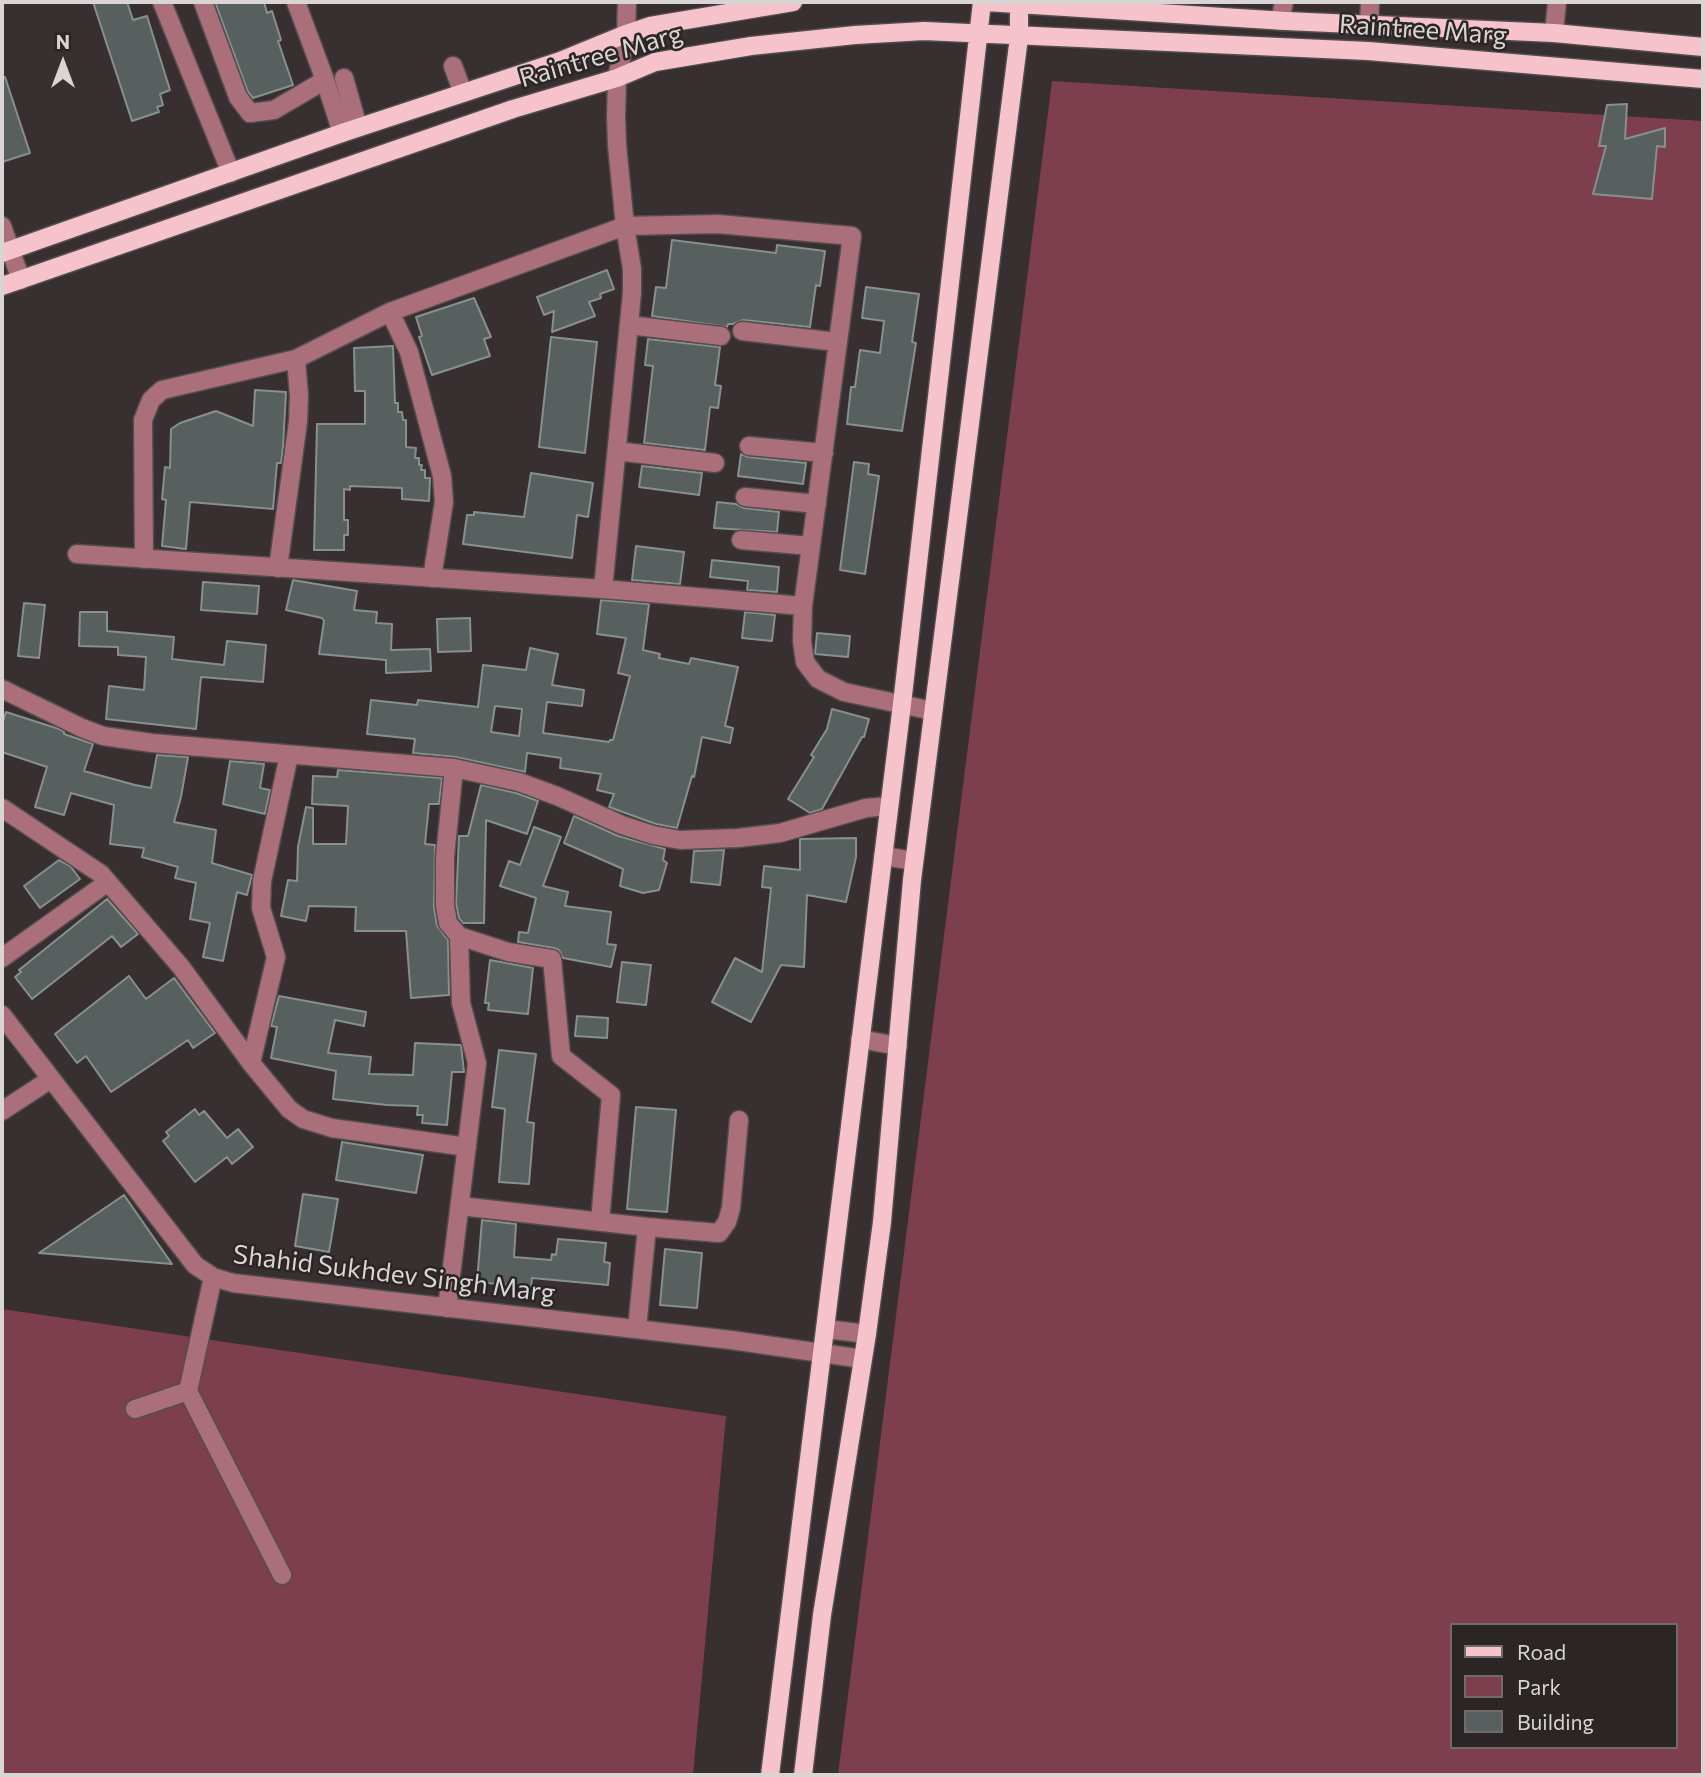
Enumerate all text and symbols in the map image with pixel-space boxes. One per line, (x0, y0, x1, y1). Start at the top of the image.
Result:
street label: Raintree Marg (1338, 9, 1508, 51)
street label: Raintree Marg (516, 18, 686, 94)
north arrow (28, 28, 98, 98)
text: N (56, 30, 70, 53)
street label: Shahid Sukhdev Singh Marg (231, 1239, 557, 1309)
legend (1450, 1623, 1677, 1749)
text: Road (1517, 1639, 1566, 1664)
text: Park (1517, 1674, 1561, 1699)
text: Building (1517, 1709, 1594, 1734)

